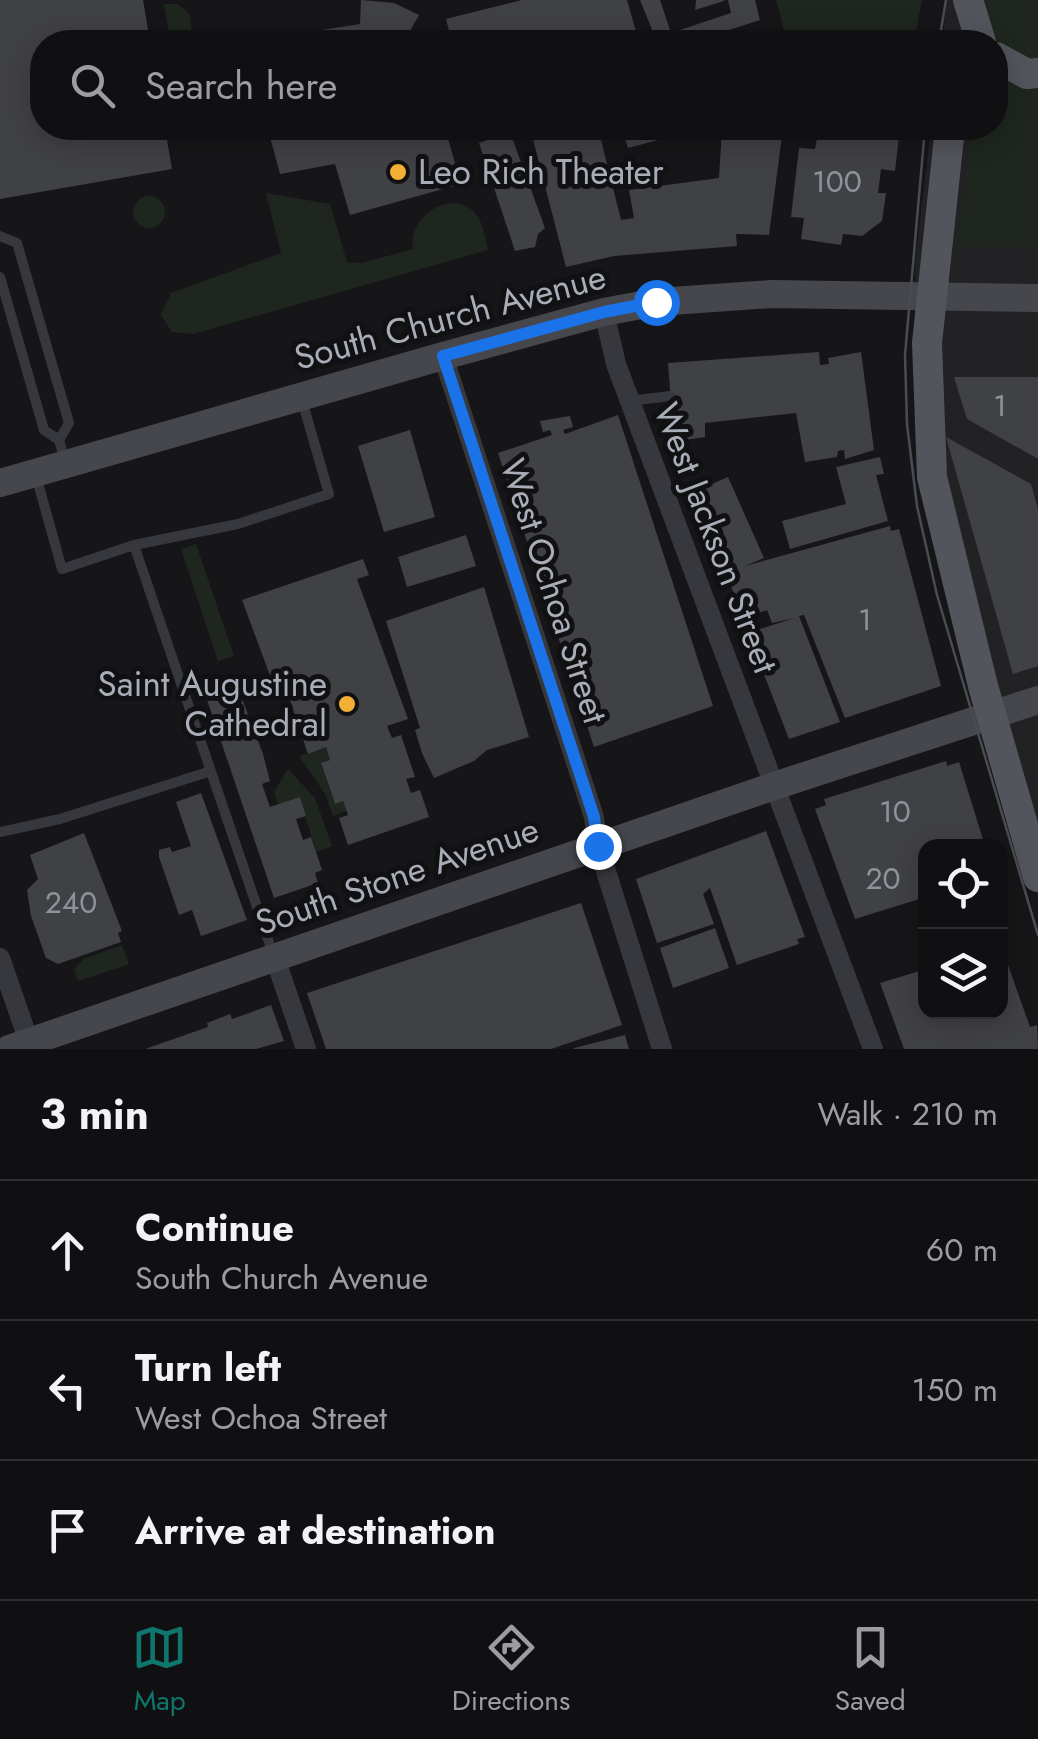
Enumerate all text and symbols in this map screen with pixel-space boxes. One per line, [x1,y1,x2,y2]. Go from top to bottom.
search box [30,30,1008,140]
icon: search [65,58,120,113]
text: Search here [145,58,337,113]
place label: Leo Rich Theater [418,147,664,197]
house number: 100 [812,160,862,203]
marker: Leo Rich Theater [387,161,409,183]
street label: South Church Avenue [289,251,611,383]
route start [634,280,680,326]
house number: 1 [993,384,1007,427]
street label: West Jackson Street [641,396,791,681]
street label: West Ochoa Street [488,452,621,730]
house number: 1 [858,598,872,641]
place label: Saint Augustine Cathedral [98,659,327,749]
marker: Saint Augustine Cathedral [336,693,358,715]
house number: 10 [879,790,911,833]
street label: South Stone Avenue [249,804,545,948]
route end [576,824,622,870]
map controls [918,839,1008,1019]
button: locate [918,839,1008,929]
house number: 20 [865,857,901,900]
house number: 240 [45,881,97,924]
button: layers [918,929,1008,1019]
text: 3 min [40,1084,149,1145]
text: Walk · 210 m [818,1091,998,1137]
text: Continue [135,1200,294,1255]
icon: ahead [40,1223,95,1278]
text: 60 m [926,1227,998,1273]
text: South Church Avenue [135,1255,428,1301]
text: Turn left [135,1340,281,1395]
icon: left [40,1363,95,1418]
text: 150 m [912,1367,998,1413]
text: West Ochoa Street [135,1395,387,1441]
icon: arrive [40,1503,95,1558]
text: Arrive at destination [135,1503,496,1558]
tab: Map [132,1620,187,1721]
tab: Directions [452,1620,570,1721]
tab: Saved [835,1620,906,1721]

